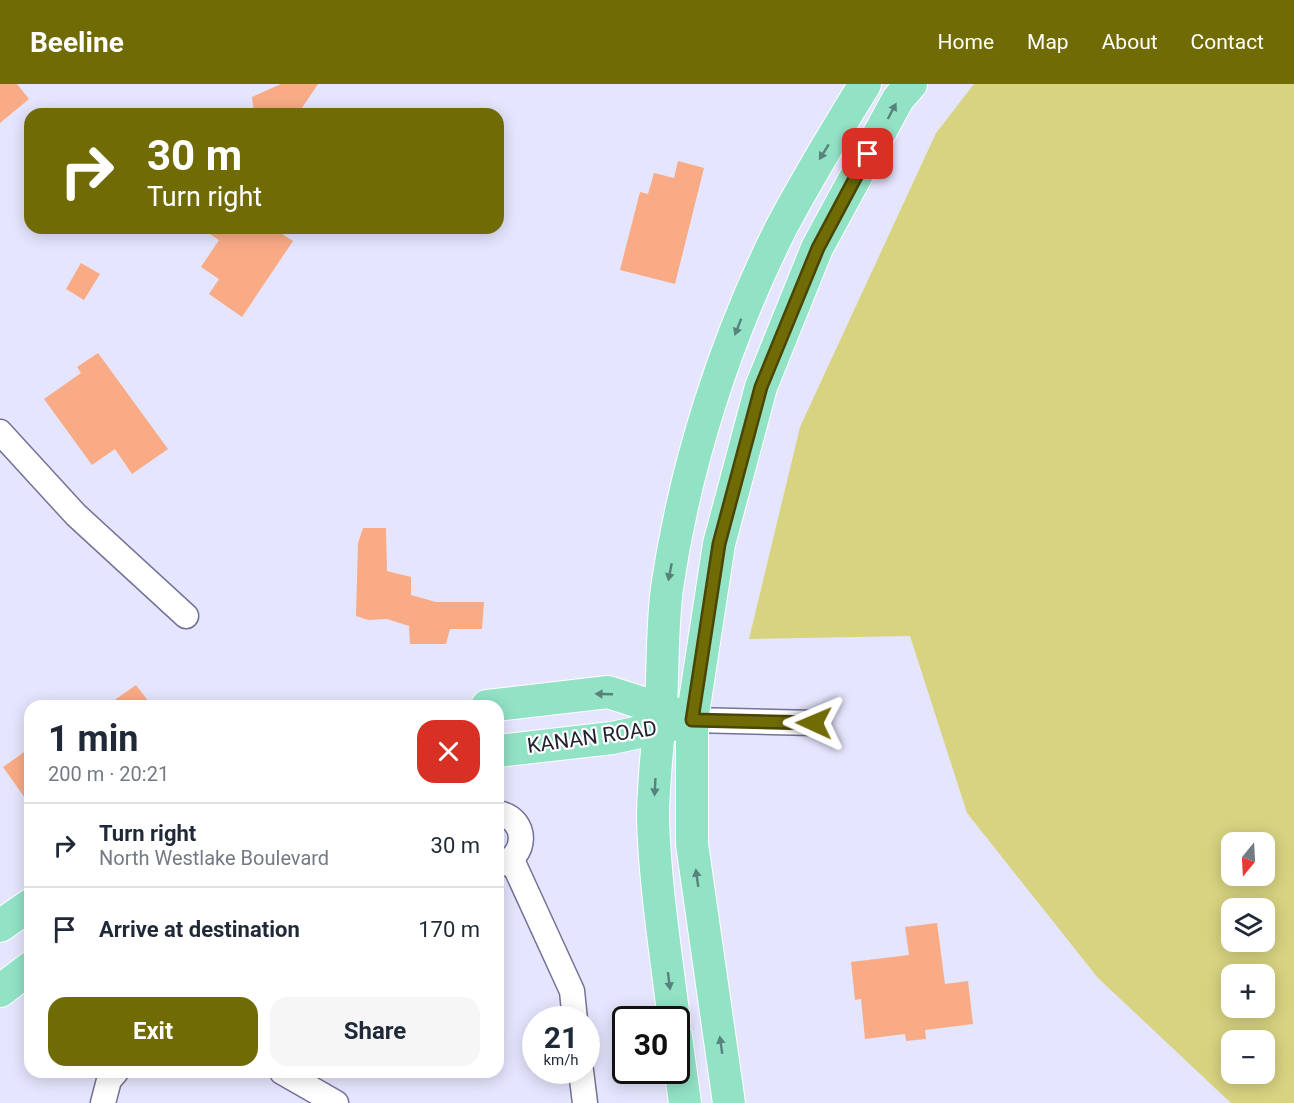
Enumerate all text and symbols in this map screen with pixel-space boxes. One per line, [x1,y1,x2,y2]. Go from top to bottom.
text: Beeline [30,26,124,59]
text: Home [938,30,994,54]
text: Map [1027,30,1069,54]
text: About [1102,30,1158,54]
text: Contact [1191,30,1264,54]
one-way arrow [887,102,897,119]
pin [842,128,893,179]
text: 30 m [147,131,242,180]
icon: right [48,132,126,210]
icon: arrive [851,137,884,170]
one-way arrow [818,143,829,160]
text: Turn right [147,181,262,213]
one-way arrow [733,318,743,336]
one-way arrow [666,563,675,582]
one-way arrow [595,690,614,699]
position arrow [782,691,846,755]
street label: KANAN ROAD [526,716,658,758]
text: 1 min [48,718,139,760]
button: close [417,720,480,783]
text: 200 m · 20:21 [48,762,169,786]
one-way arrow [651,778,660,797]
text: Turn right [99,821,196,846]
icon: right [48,829,81,862]
north arrow [1221,832,1275,886]
map controls [1221,832,1275,1084]
text: 30 m [431,833,480,858]
text: North Westlake Boulevard [99,846,329,870]
one-way arrow [693,869,702,888]
button: layers [1221,898,1275,952]
icon: arrive [48,913,81,946]
text: Arrive at destination [99,917,300,942]
text: 170 m [418,917,480,942]
button: + [1221,964,1275,1018]
one-way arrow [665,972,674,991]
button: Exit [48,997,258,1066]
button: Share [270,997,480,1066]
speed limit sign: 30 [612,1006,690,1084]
text: 21 [544,1020,578,1055]
button: − [1221,1030,1275,1084]
one-way arrow [716,1035,725,1054]
text: km/h [543,1051,579,1069]

